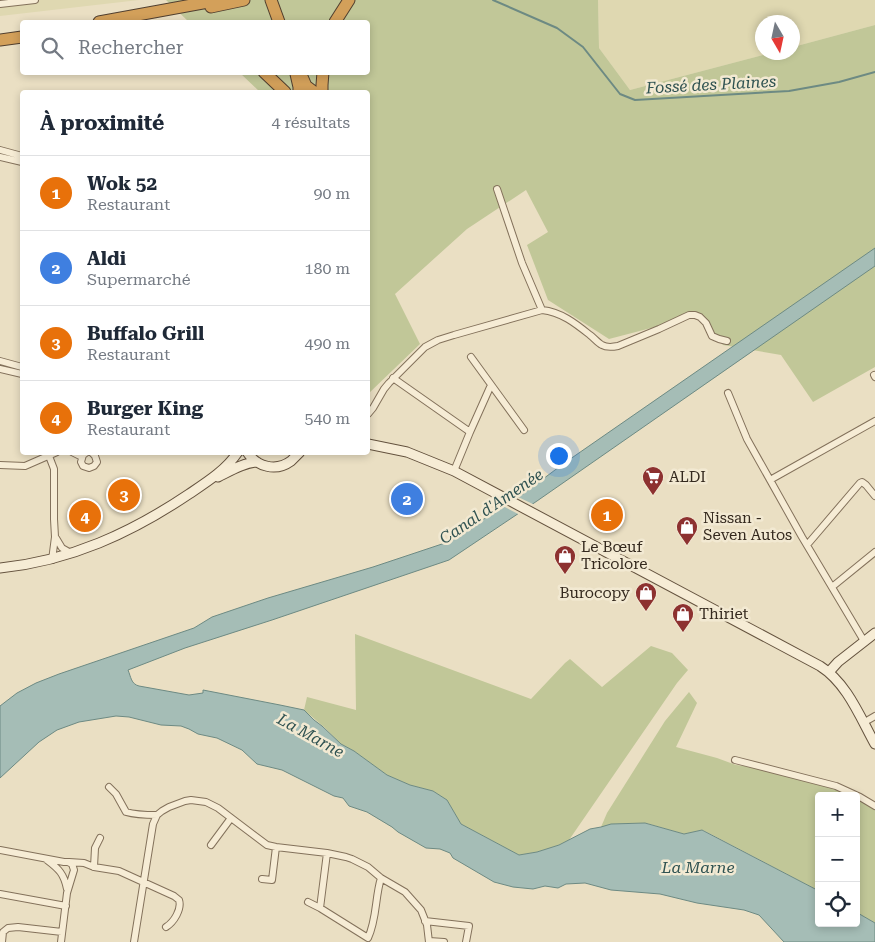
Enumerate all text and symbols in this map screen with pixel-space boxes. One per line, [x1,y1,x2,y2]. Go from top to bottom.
north arrow [755,15,800,60]
search box [20,20,370,75]
icon: search [38,34,66,62]
text: Rechercher [78,36,184,59]
water label: Fossé des Plaines [644,72,777,97]
text: À proximité [40,111,164,135]
text: 4 résultats [271,113,350,132]
text: Wok 52 [87,172,157,195]
text: 1 [52,184,60,203]
text: 90 m [313,184,350,203]
text: Restaurant [87,195,170,214]
text: Aldi [87,247,126,270]
text: 2 [52,259,60,278]
text: 180 m [304,259,350,278]
text: Supermarché [87,270,191,289]
text: Buffalo Grill [87,322,204,345]
text: 3 [52,334,60,353]
text: 490 m [304,334,350,353]
text: Restaurant [87,345,170,364]
text: Burger King [87,397,203,420]
text: 4 [52,409,60,428]
text: 540 m [304,409,350,428]
text: Restaurant [87,420,170,439]
your location [546,443,572,469]
water label: Canal d'Amenée [436,465,547,548]
supermarket icon: ALDI [641,465,665,496]
place label: ALDI [669,468,706,486]
pin: 3 [108,476,140,514]
pin: 2 [391,480,423,518]
pin: 1 [591,496,623,534]
pin: 4 [69,497,101,535]
place label: Nissan - Seven Autos [703,509,792,544]
shop icon: Nissan - Seven Autos [675,515,699,546]
place label: Le Bœuf Tricolore [581,538,648,573]
shop icon: Le Bœuf Tricolore [553,544,577,575]
shop icon: Burocopy [634,581,658,612]
place label: Burocopy [560,584,630,602]
shop icon: Thiriet [671,602,695,633]
place label: Thiriet [699,605,749,623]
water label: La Marne [273,709,347,761]
map controls [815,792,860,927]
button: + [815,792,860,837]
button: − [815,837,860,882]
water label: La Marne [660,858,735,877]
button: locate [815,882,860,927]

